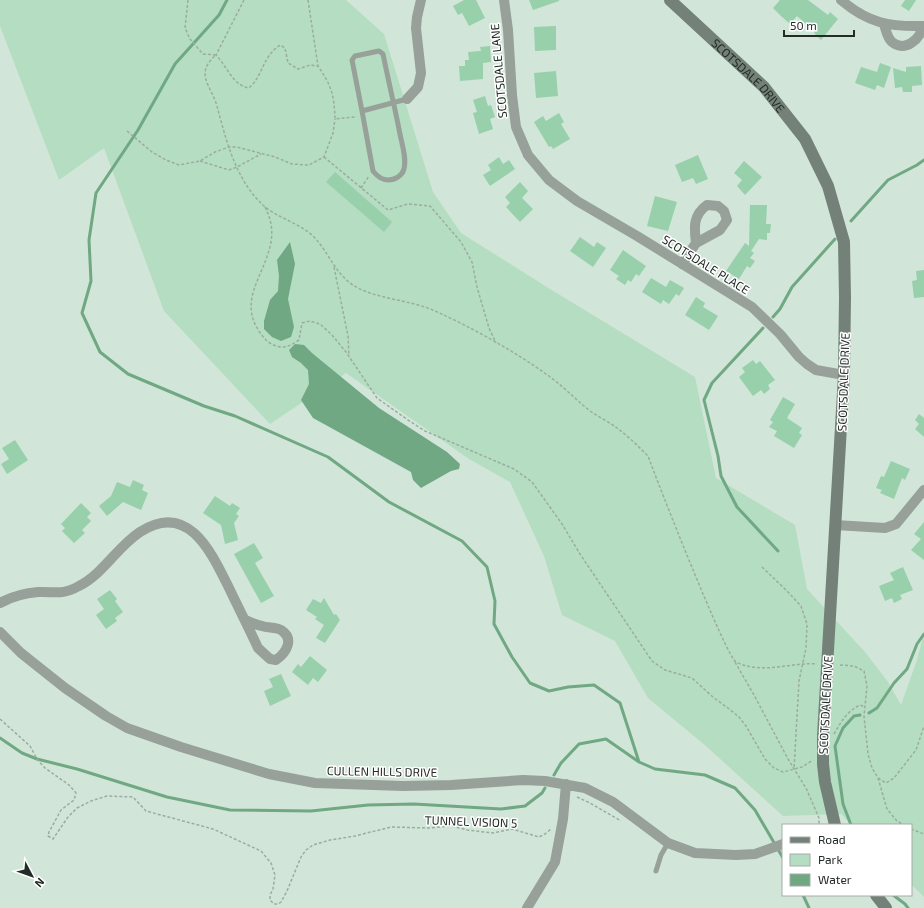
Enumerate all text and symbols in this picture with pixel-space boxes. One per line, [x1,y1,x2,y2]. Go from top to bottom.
scale bar [784,12,854,38]
text: 50 m [790,18,817,32]
street label: SCOTSDALE LANE [487,23,509,119]
street label: SCOTSDALE DRIVE [709,35,788,115]
street label: SCOTSDALE PLACE [660,232,752,297]
street label: SCOTSDALE DRIVE [834,332,852,431]
street label: SCOTSDALE DRIVE [815,655,835,755]
street label: CULLEN HILLS DRIVE [327,763,438,779]
street label: TUNNEL VISION 5 [424,812,518,830]
legend [782,824,912,896]
text: Road [818,832,846,846]
text: Park [818,852,843,866]
north arrow [12,856,52,896]
text: Water [818,872,852,886]
text: N [32,876,47,890]

